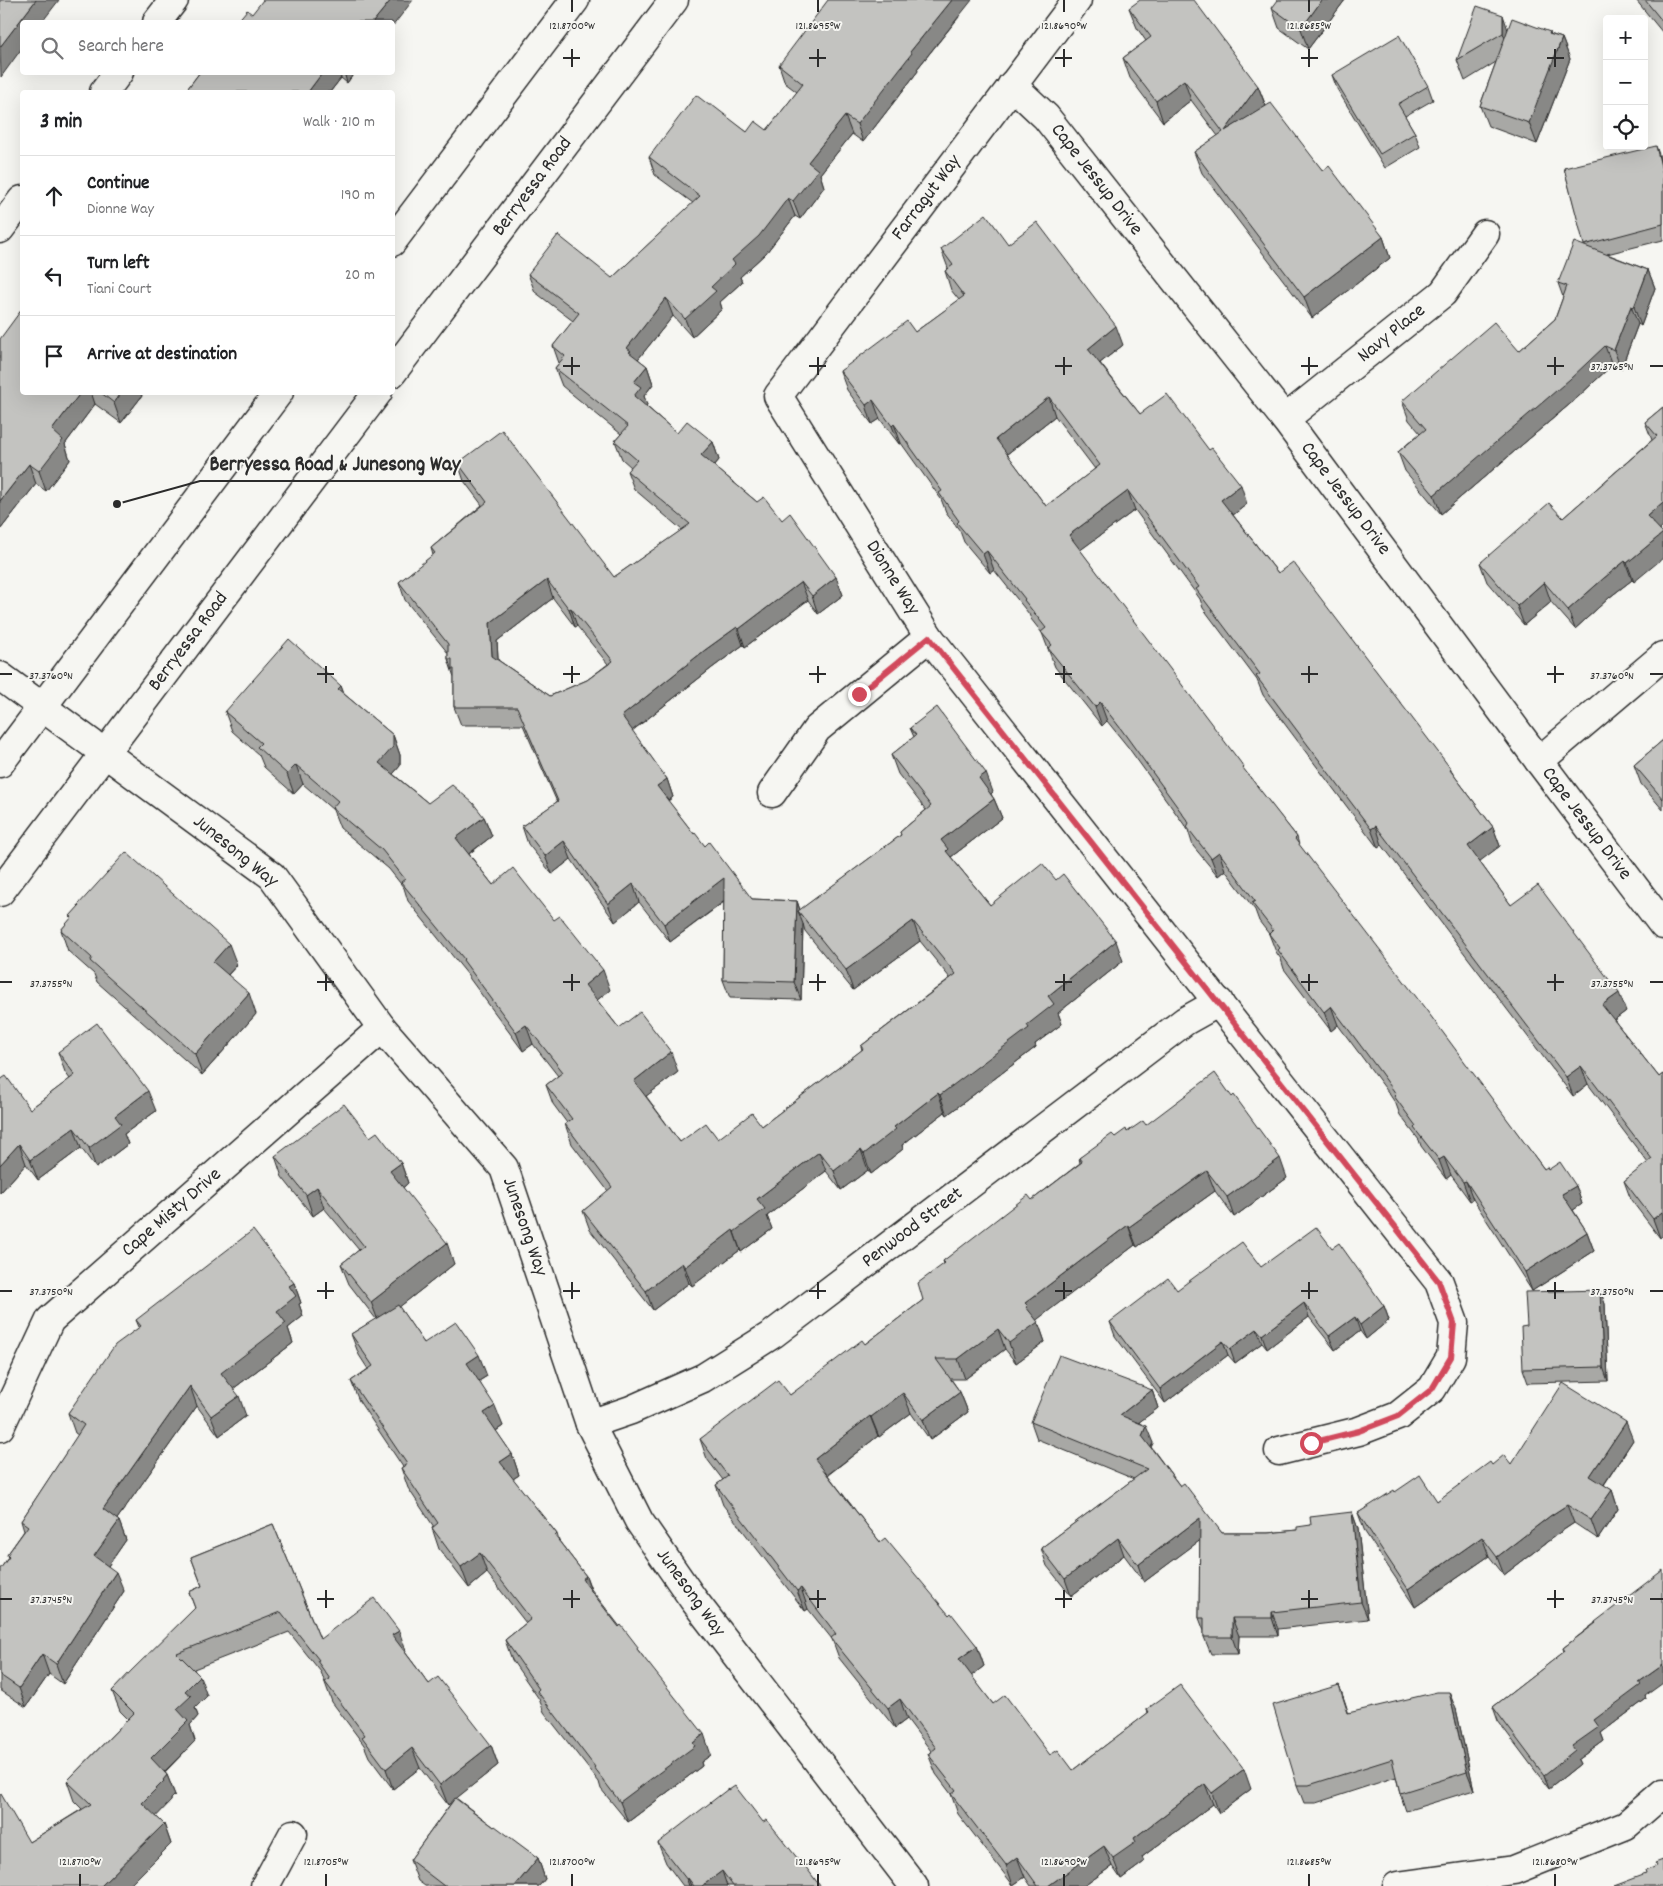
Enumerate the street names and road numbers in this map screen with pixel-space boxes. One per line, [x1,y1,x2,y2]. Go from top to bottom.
street label: Cape Jessup Drive [1043,118,1149,242]
street label: Berryessa Road [486,131,580,243]
street label: Farragut Way [885,149,969,247]
street label: Navy Place [1352,298,1432,370]
street label: Cape Jessup Drive [1293,436,1397,562]
street label: Dionne Way [858,535,927,622]
street label: Berryessa Road [142,586,236,698]
street label: Cape Jessup Drive [1534,761,1638,887]
street label: Junesong Way [186,809,284,896]
street label: Cape Misty Drive [116,1162,228,1264]
street label: Junesong Way [494,1174,554,1281]
street label: Penwood Street [857,1181,969,1275]
street label: Junesong Way [648,1543,732,1644]

